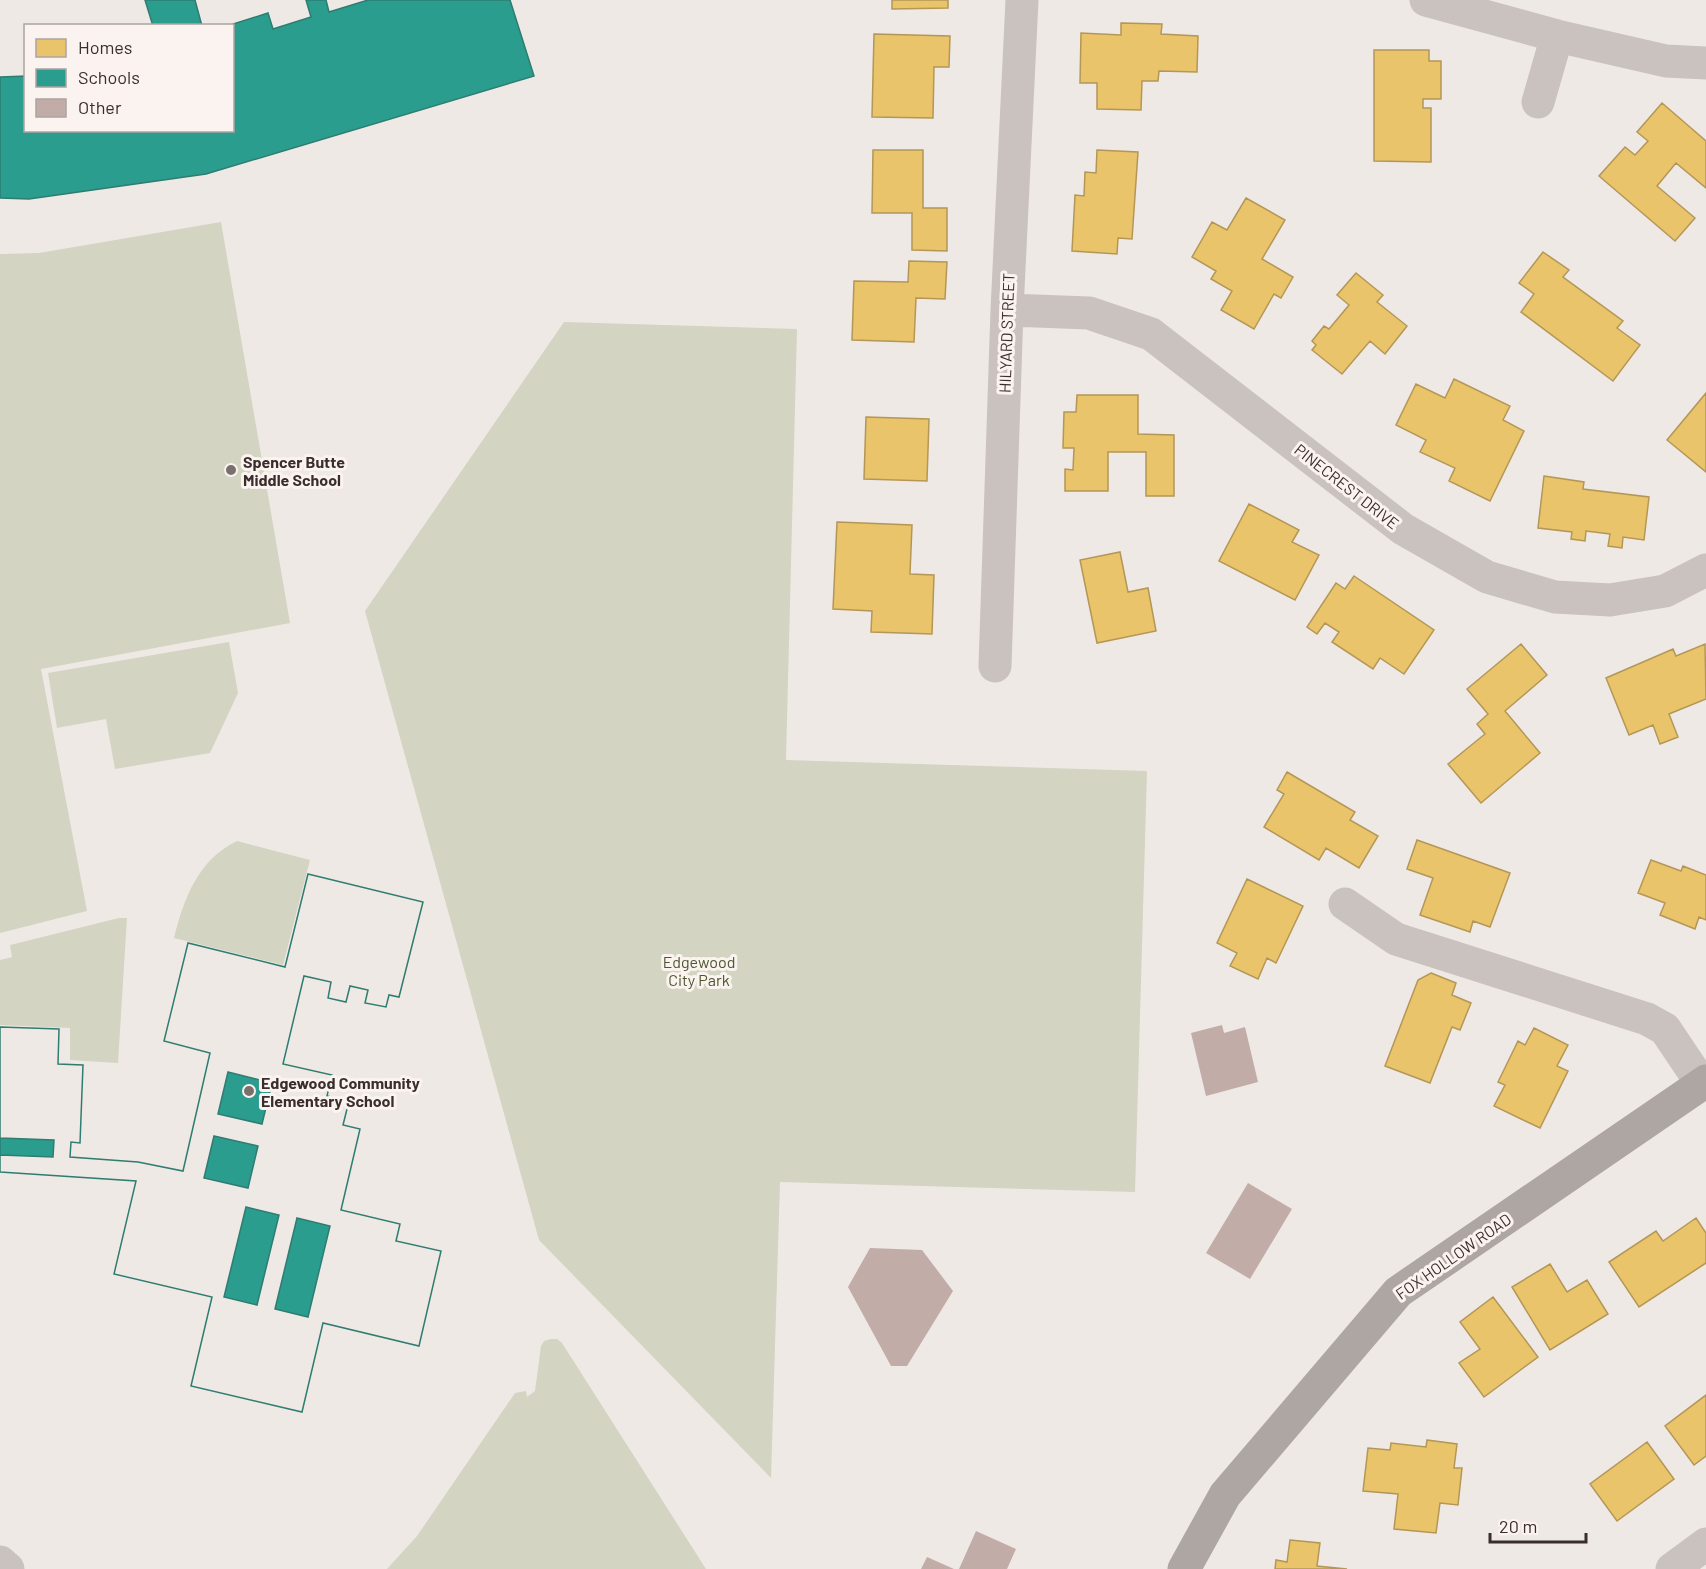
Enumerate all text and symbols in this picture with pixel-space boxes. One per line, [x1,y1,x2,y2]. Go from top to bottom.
legend [24,24,234,132]
text: Homes [78,36,132,58]
text: Schools [78,66,140,88]
text: Other [78,96,122,118]
street label: HILYARD STREET [994,273,1018,393]
street label: PINECREST DRIVE [1291,439,1403,533]
place label: Spencer Butte Middle School [243,452,345,489]
marker: Spencer Butte Middle School [224,463,238,477]
park label: Edgewood City Park [663,952,735,989]
place label: Edgewood Community Elementary School [261,1073,420,1110]
marker: Edgewood Community Elementary School [242,1084,256,1098]
street label: FOX HOLLOW ROAD [1392,1209,1514,1303]
scale bar [1490,1506,1586,1544]
text: 20 m [1499,1515,1537,1537]

